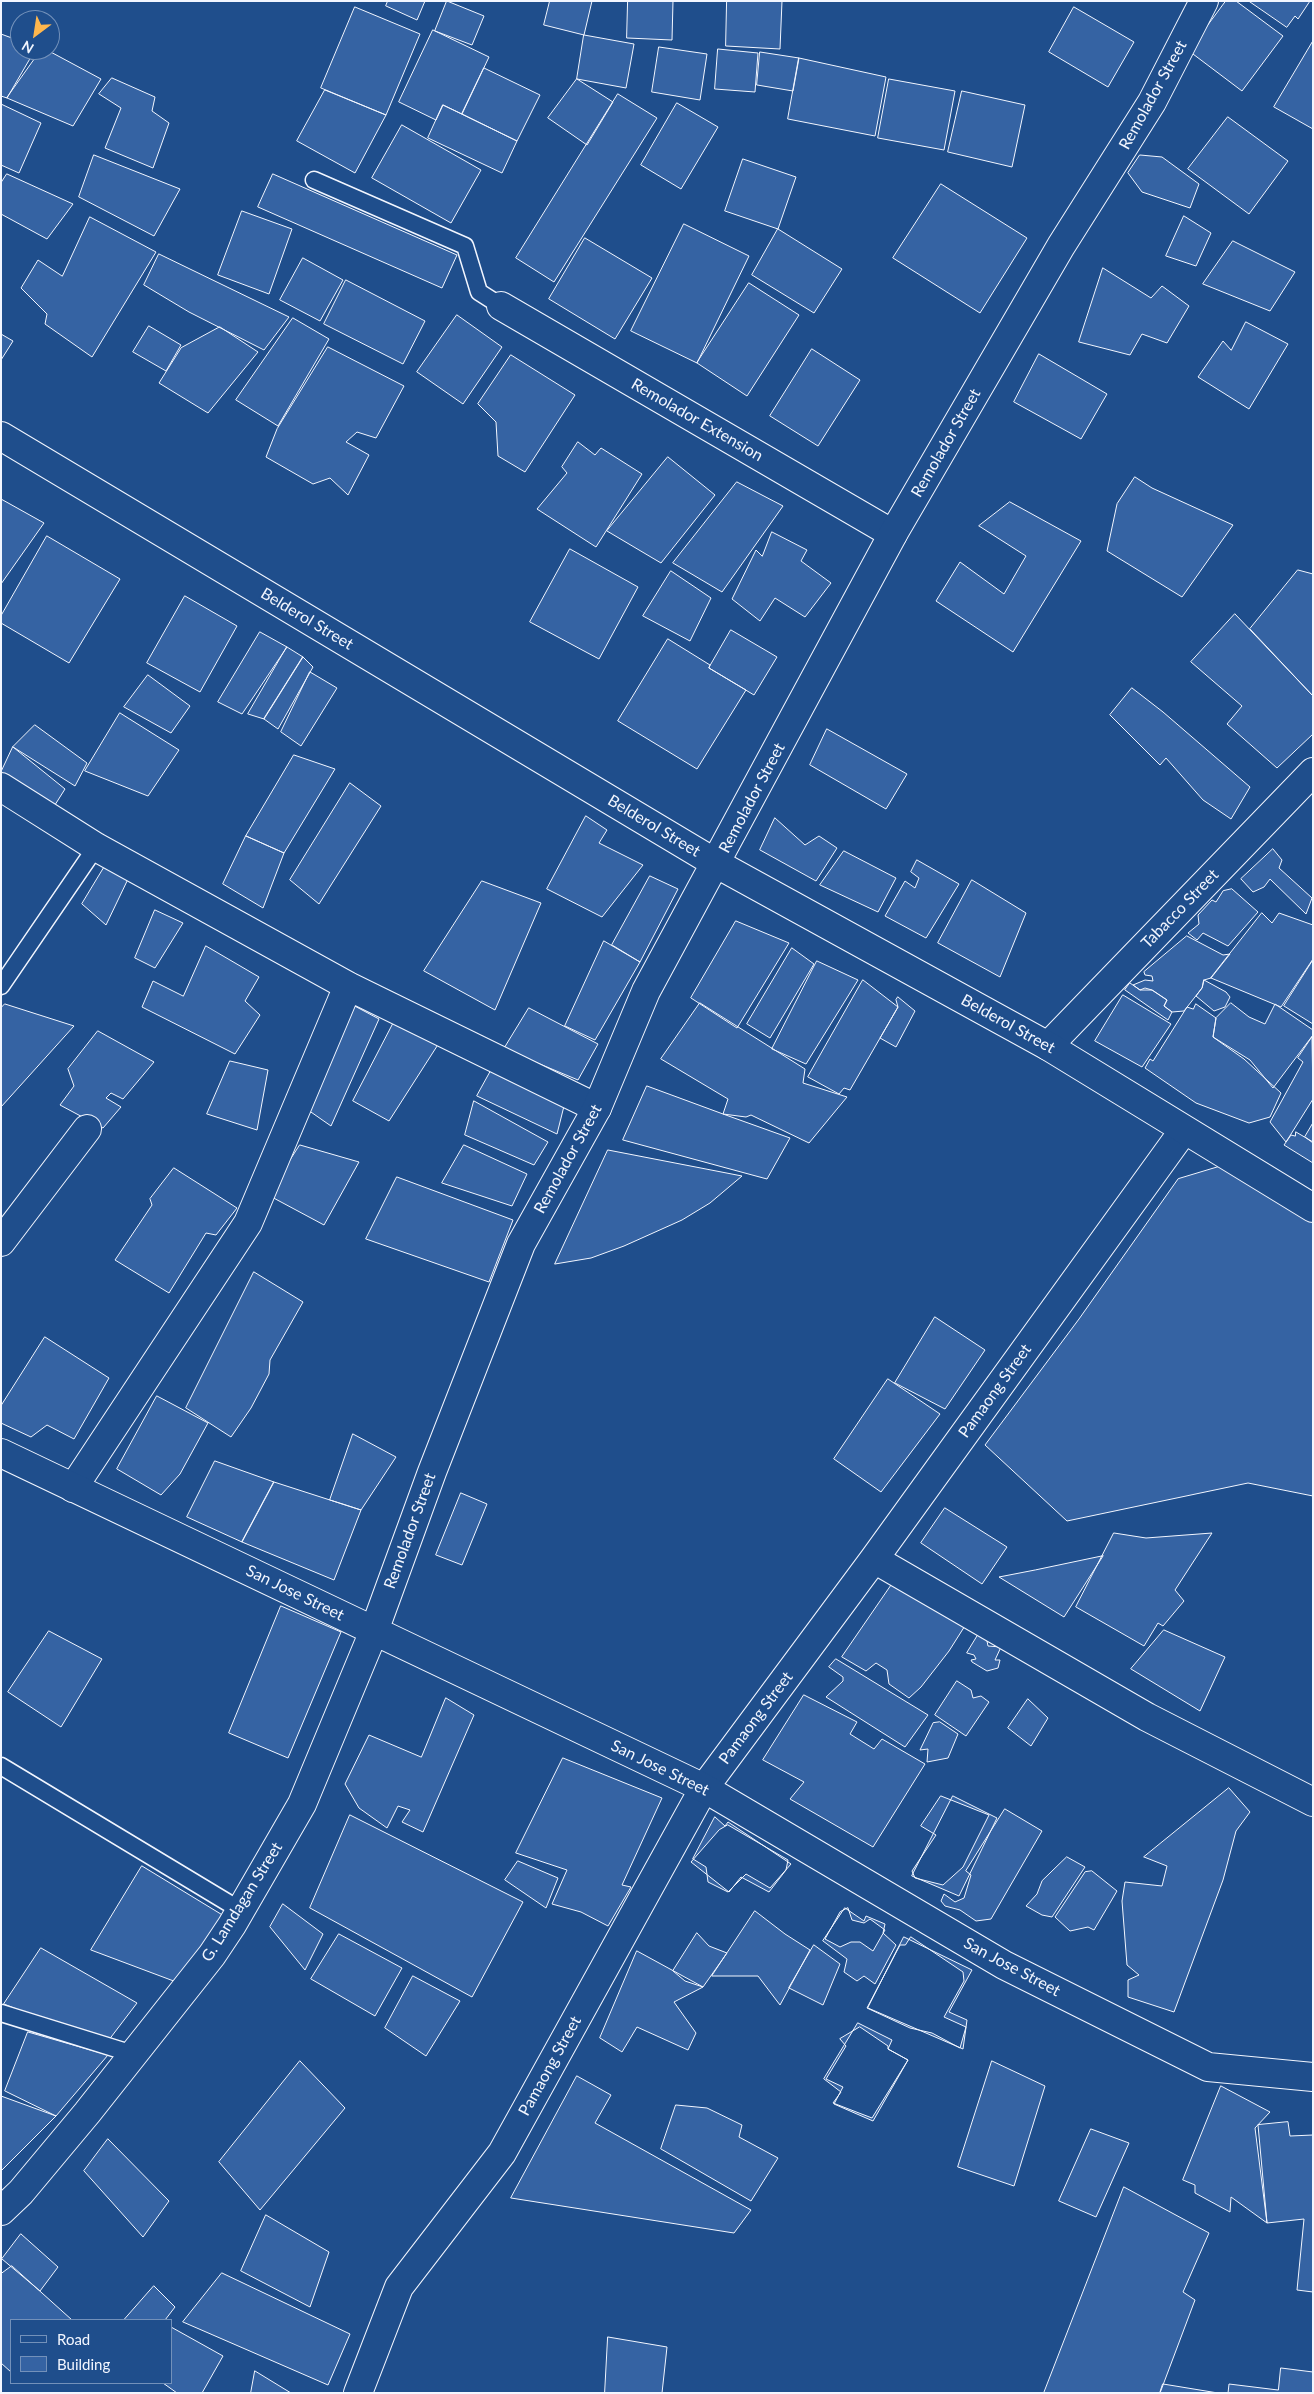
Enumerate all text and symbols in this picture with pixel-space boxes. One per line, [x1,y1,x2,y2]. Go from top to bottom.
north arrow [10,10,60,60]
text: N [19,37,37,57]
street label: Remolador Street [1115,37,1191,153]
street label: Remolador Extension [628,374,766,466]
street label: Remolador Street [907,385,985,501]
street label: Belderol Street [257,584,357,654]
street label: Remolador Street [715,740,789,856]
street label: Belderol Street [604,791,704,861]
street label: Tabacco Street [1137,865,1223,953]
street label: Belderol Street [958,990,1058,1058]
street label: Remolador Street [530,1101,606,1217]
street label: Pamaong Street [955,1340,1035,1442]
street label: Remolador Street [380,1470,440,1592]
street label: San Jose Street [243,1561,347,1625]
street label: Pamaong Street [715,1668,797,1768]
street label: San Jose Street [608,1736,712,1800]
street label: G. Lamdagan Street [197,1839,287,1965]
street label: San Jose Street [960,1933,1064,2001]
street label: Pamaong Street [515,2013,585,2119]
legend [10,2319,172,2384]
text: Road [57,2330,90,2348]
text: Building [57,2355,110,2373]

